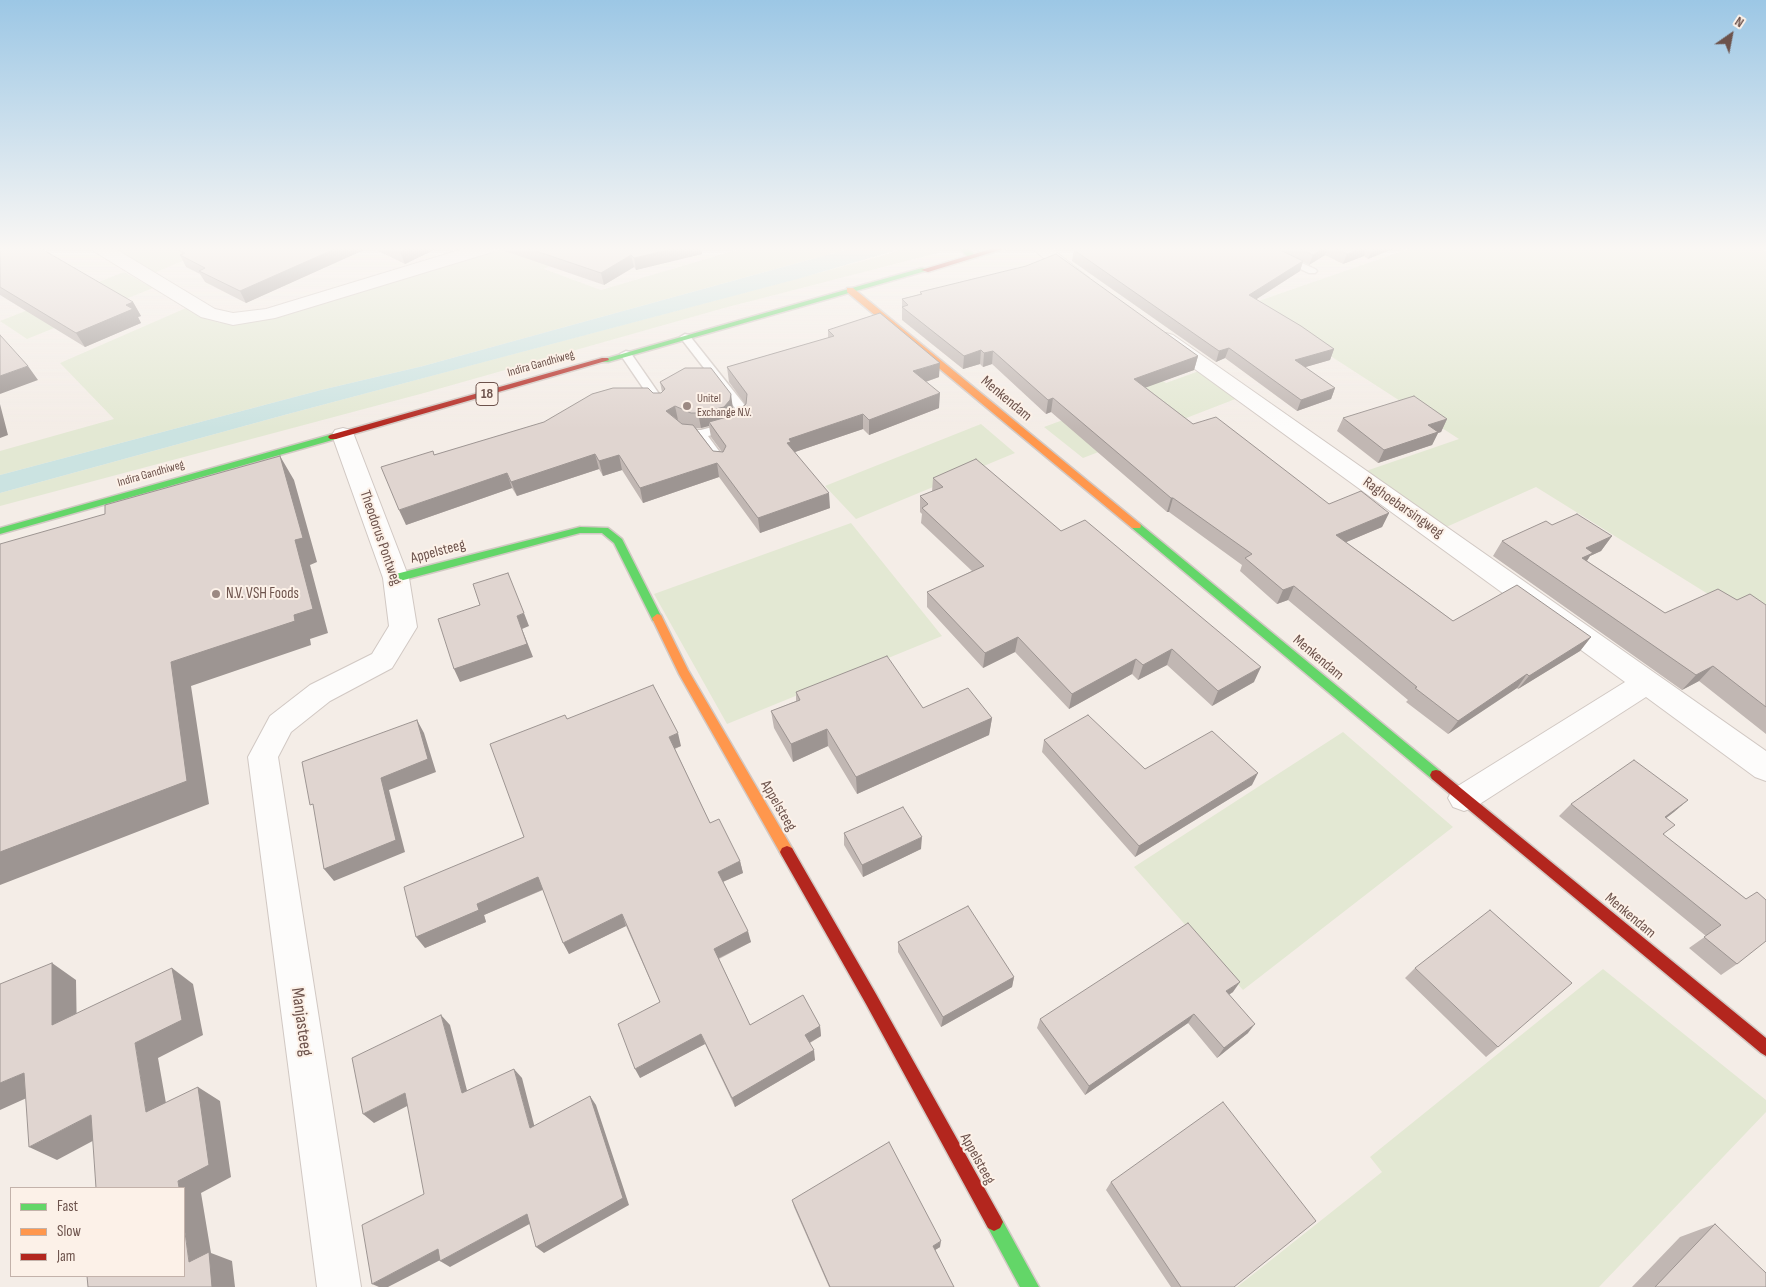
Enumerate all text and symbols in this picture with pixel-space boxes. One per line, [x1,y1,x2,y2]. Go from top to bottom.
north arrow [1706,10,1756,60]
text: N [1732,13,1747,31]
street label: Indira Gandhiweg [506,348,576,380]
street label: Menkendam [977,373,1035,425]
road number: 18 [476,382,498,406]
place label: Unitel Exchange N.V. [697,392,752,420]
marker: Unitel Exchange N.V. [681,400,693,412]
street label: Indira Gandhiweg [116,458,186,490]
street label: Raghoebarsingweg [1359,474,1447,542]
street label: Theodorus Pontweg [355,488,405,588]
street label: Appelsteeg [409,536,467,568]
place label: N.V. VSH Foods [226,585,299,603]
marker: N.V. VSH Foods [210,588,222,600]
street label: Menkendam [1289,632,1347,684]
street label: Appelsteeg [756,777,800,835]
street label: Menkendam [1601,890,1659,942]
street label: Manjasteeg [286,986,316,1058]
street label: Appelsteeg [956,1130,998,1188]
legend [10,1187,185,1277]
text: Fast [57,1197,78,1216]
text: Slow [57,1222,81,1241]
text: Jam [57,1247,75,1266]

